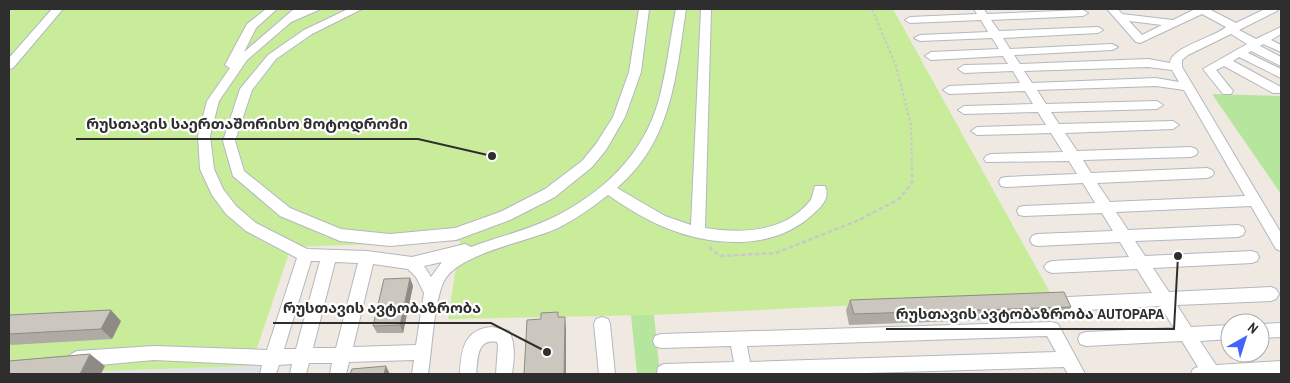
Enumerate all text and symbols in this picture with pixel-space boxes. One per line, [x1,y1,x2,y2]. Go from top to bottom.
callout: რუსთავის საერთაშორისო მოტოდრომი [76,109,418,139]
text: რუსთავის საერთაშორისო მოტოდრომი [86,113,408,134]
callout: რუსთავის ავტობაზრობა [273,293,491,323]
text: რუსთავის ავტობაზრობა [283,297,481,318]
callout: რუსთავის ავტობაზრობა AUTOPAPA [886,299,1174,329]
text: რუსთავის ავტობაზრობა AUTOPAPA [896,303,1164,324]
north arrow [1220,313,1270,363]
text: N [1244,318,1262,338]

